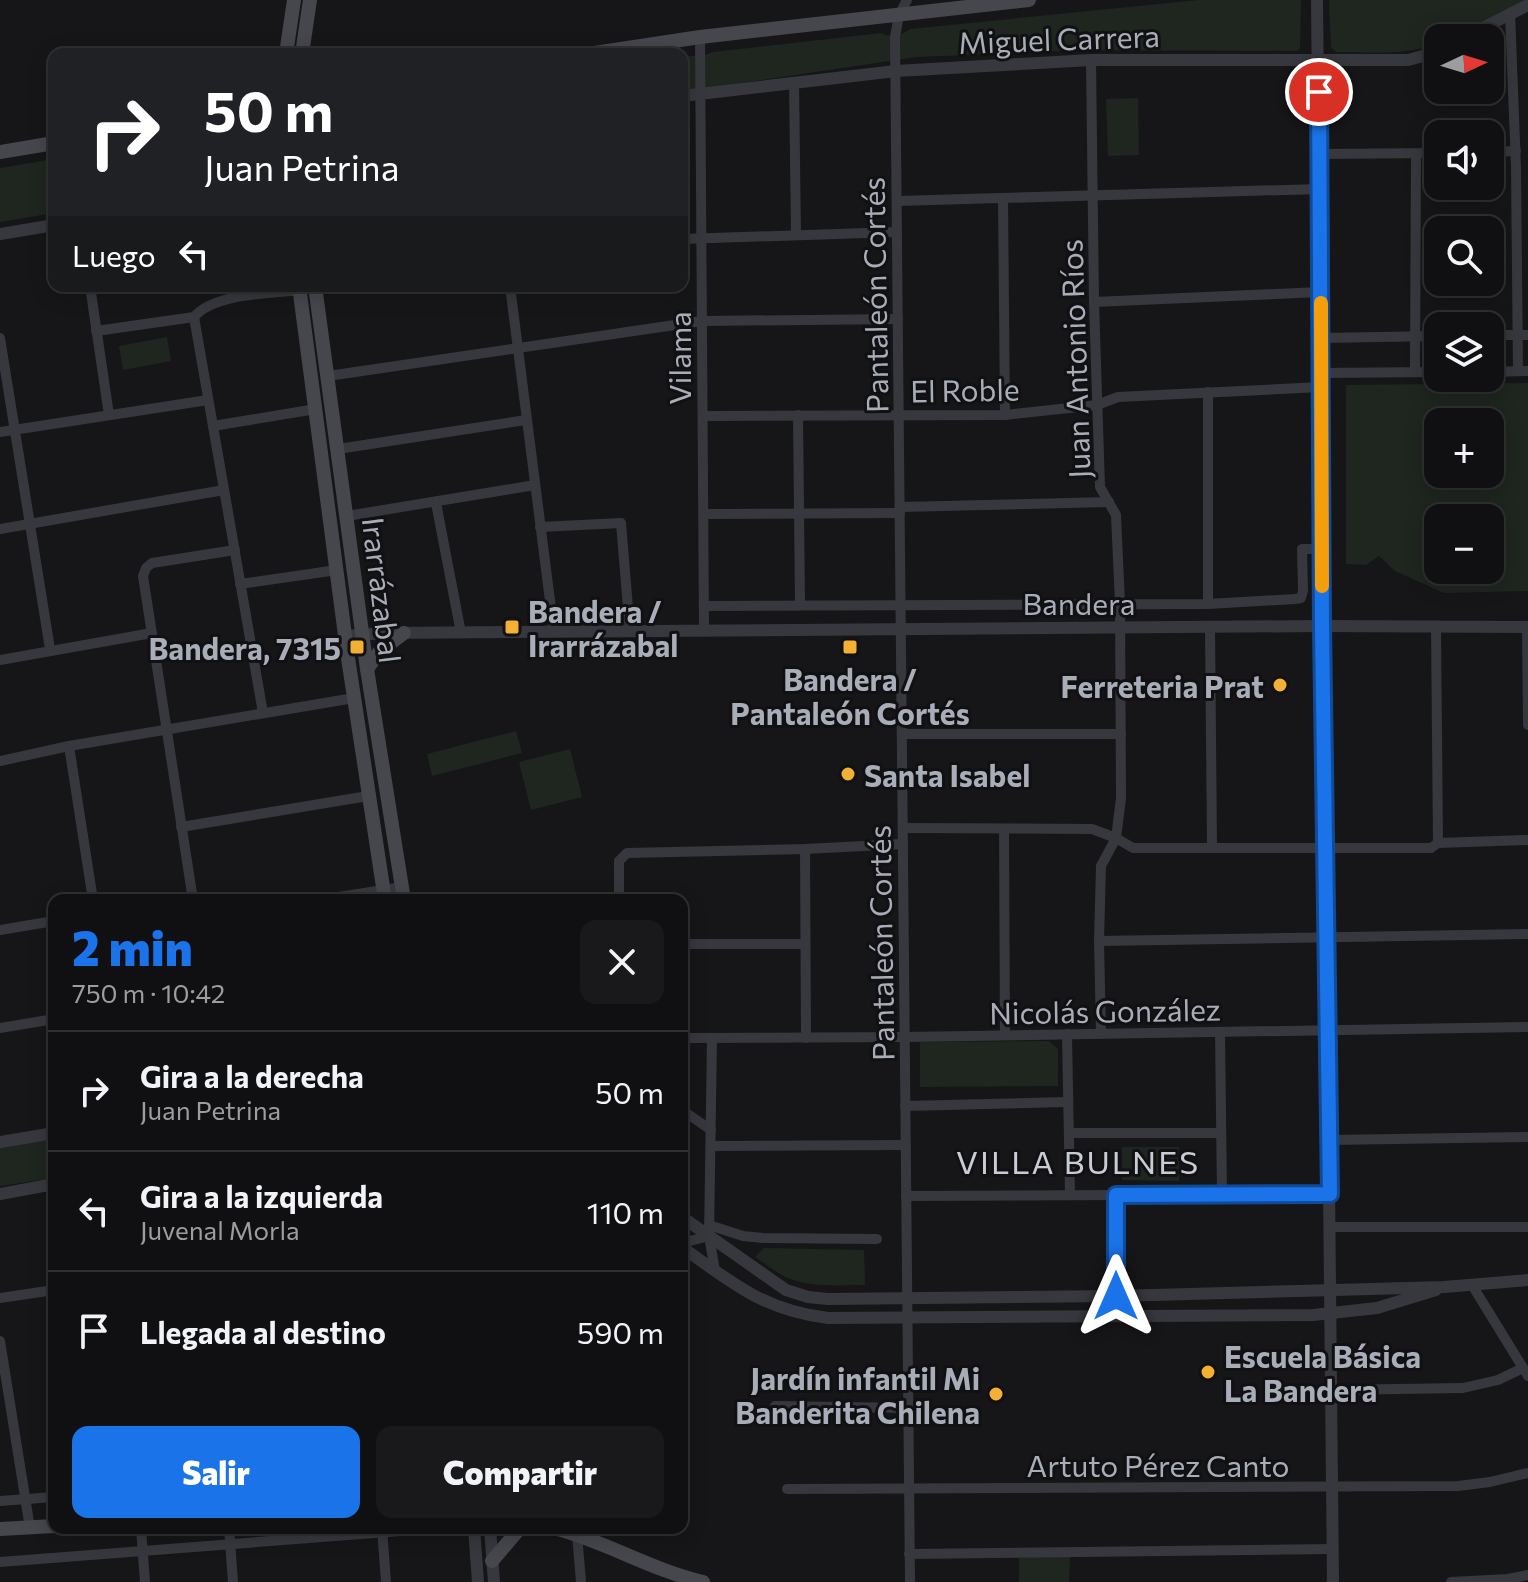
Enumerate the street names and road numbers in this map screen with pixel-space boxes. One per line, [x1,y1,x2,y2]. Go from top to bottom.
street label: Miguel Carrera [958,16,1160,60]
street label: Pantaleón Cortés [853,177,895,413]
street label: Juan Antonio Ríos [1051,239,1097,479]
street label: Vilama [660,311,697,405]
street label: El Roble [910,370,1020,408]
street label: Irarrázabal [356,515,410,665]
street label: Bandera [1023,584,1135,621]
street label: Pantaleón Cortés [859,825,901,1061]
street label: Nicolás González [989,989,1221,1031]
street label: Artuto Pérez Canto [1026,1446,1290,1483]

